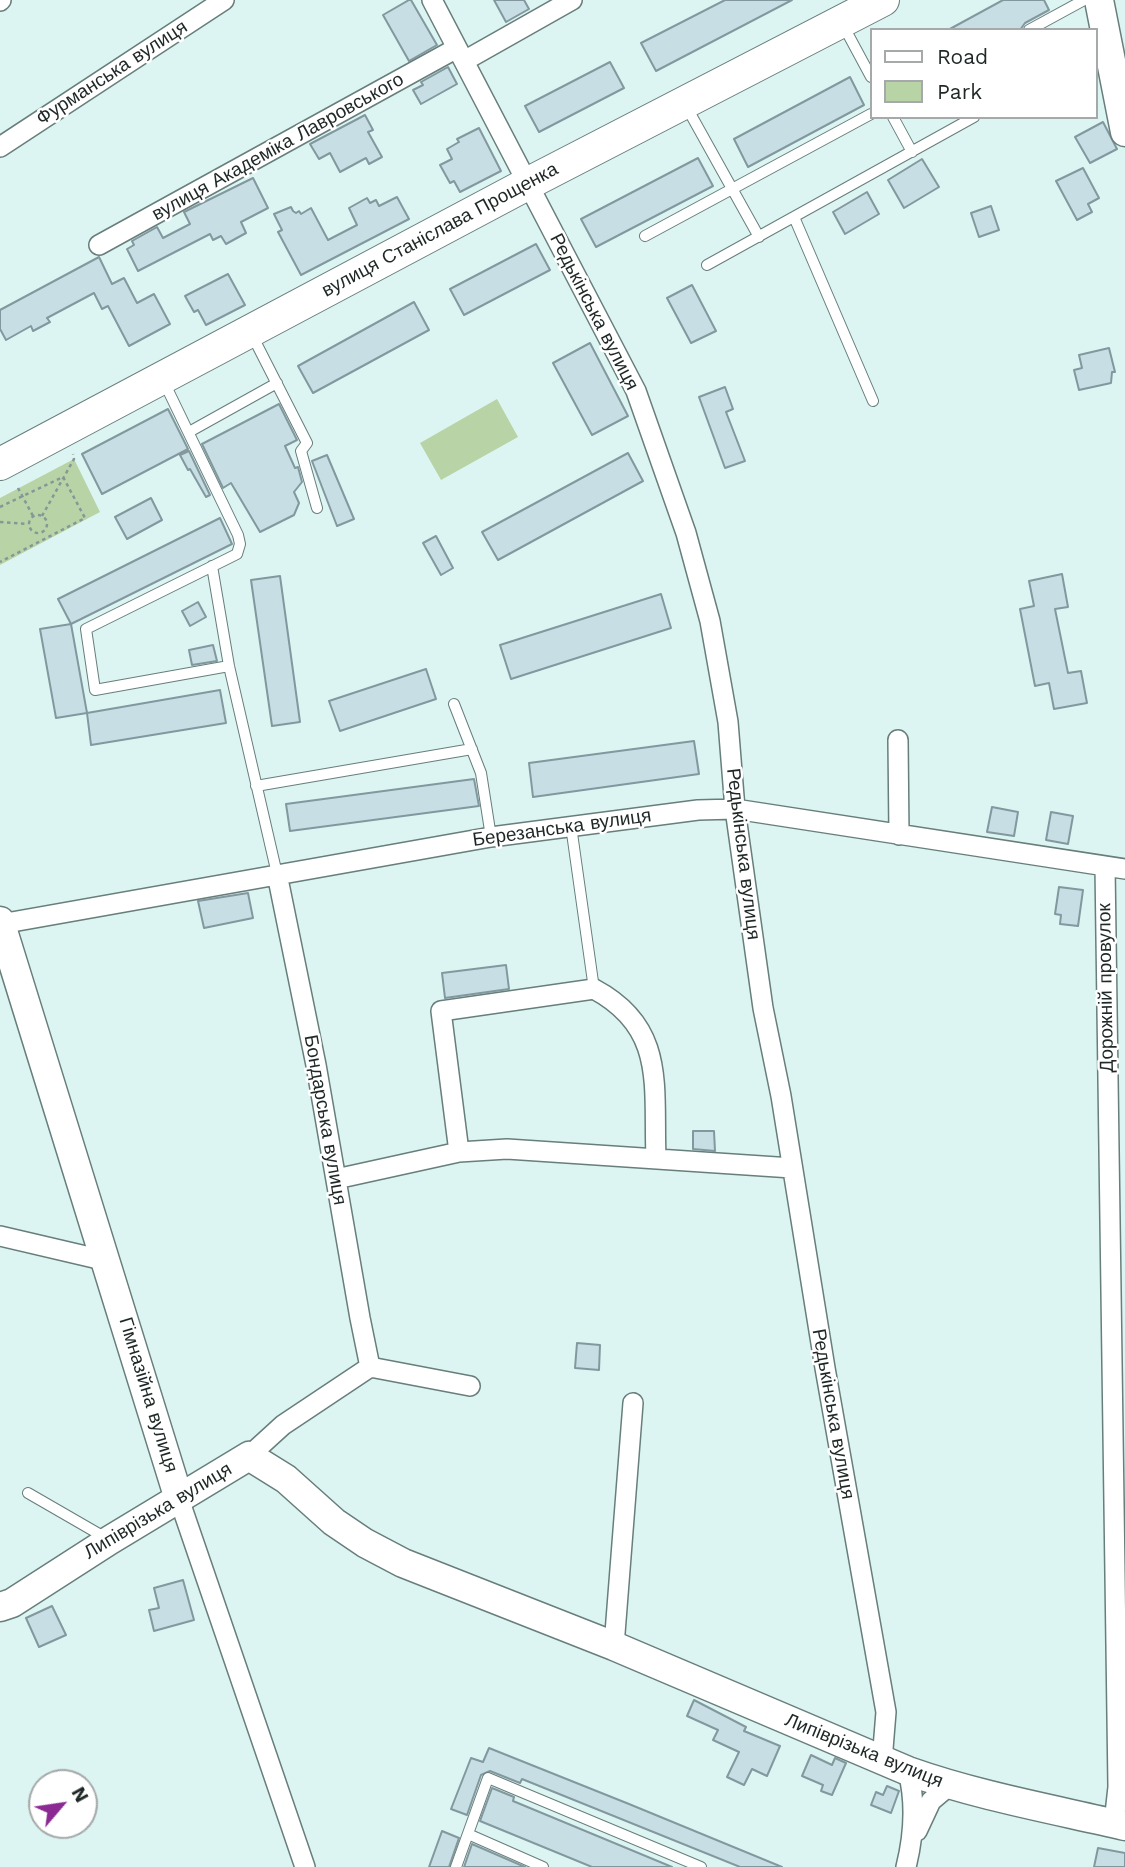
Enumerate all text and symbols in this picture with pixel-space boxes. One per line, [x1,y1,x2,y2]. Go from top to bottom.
street label: Фурманська вулиця [32,16,192,130]
legend [870,28,1097,119]
text: Road [937,44,988,69]
street label: вулиця Академіка Лавровського [148,68,408,226]
text: Park [937,79,982,104]
street label: вулиця Станіслава Прощенка [318,158,562,302]
street label: Редькінська вулиця [545,230,643,394]
street label: Редькінська вулиця [721,767,765,941]
street label: Березанська вулиця [471,804,653,852]
street label: Дорожній провулок [1093,903,1119,1073]
street label: Бондарська вулиця [299,1033,351,1207]
street label: Гімназійна вулиця [114,1315,182,1475]
street label: Редькінська вулиця [807,1327,859,1501]
street label: Липіврізька вулиця [80,1458,236,1564]
street label: Липіврізька вулиця [782,1709,946,1793]
north arrow [28,1769,98,1839]
text: N [67,1783,94,1806]

